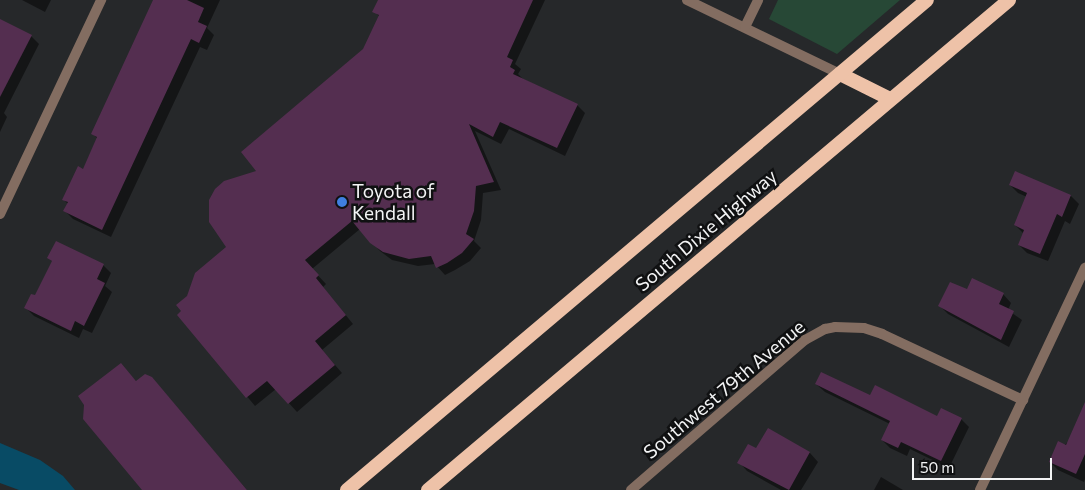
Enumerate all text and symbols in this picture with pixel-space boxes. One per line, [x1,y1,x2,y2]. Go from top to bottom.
street label: South Dixie Highway [631,164,781,296]
place label: Toyota of Kendall [352,180,435,224]
marker: Toyota of Kendall [336,196,348,208]
street label: Southwest 79th Avenue [639,315,809,463]
scale bar [915,448,1055,480]
text: 50 m [920,458,954,476]

